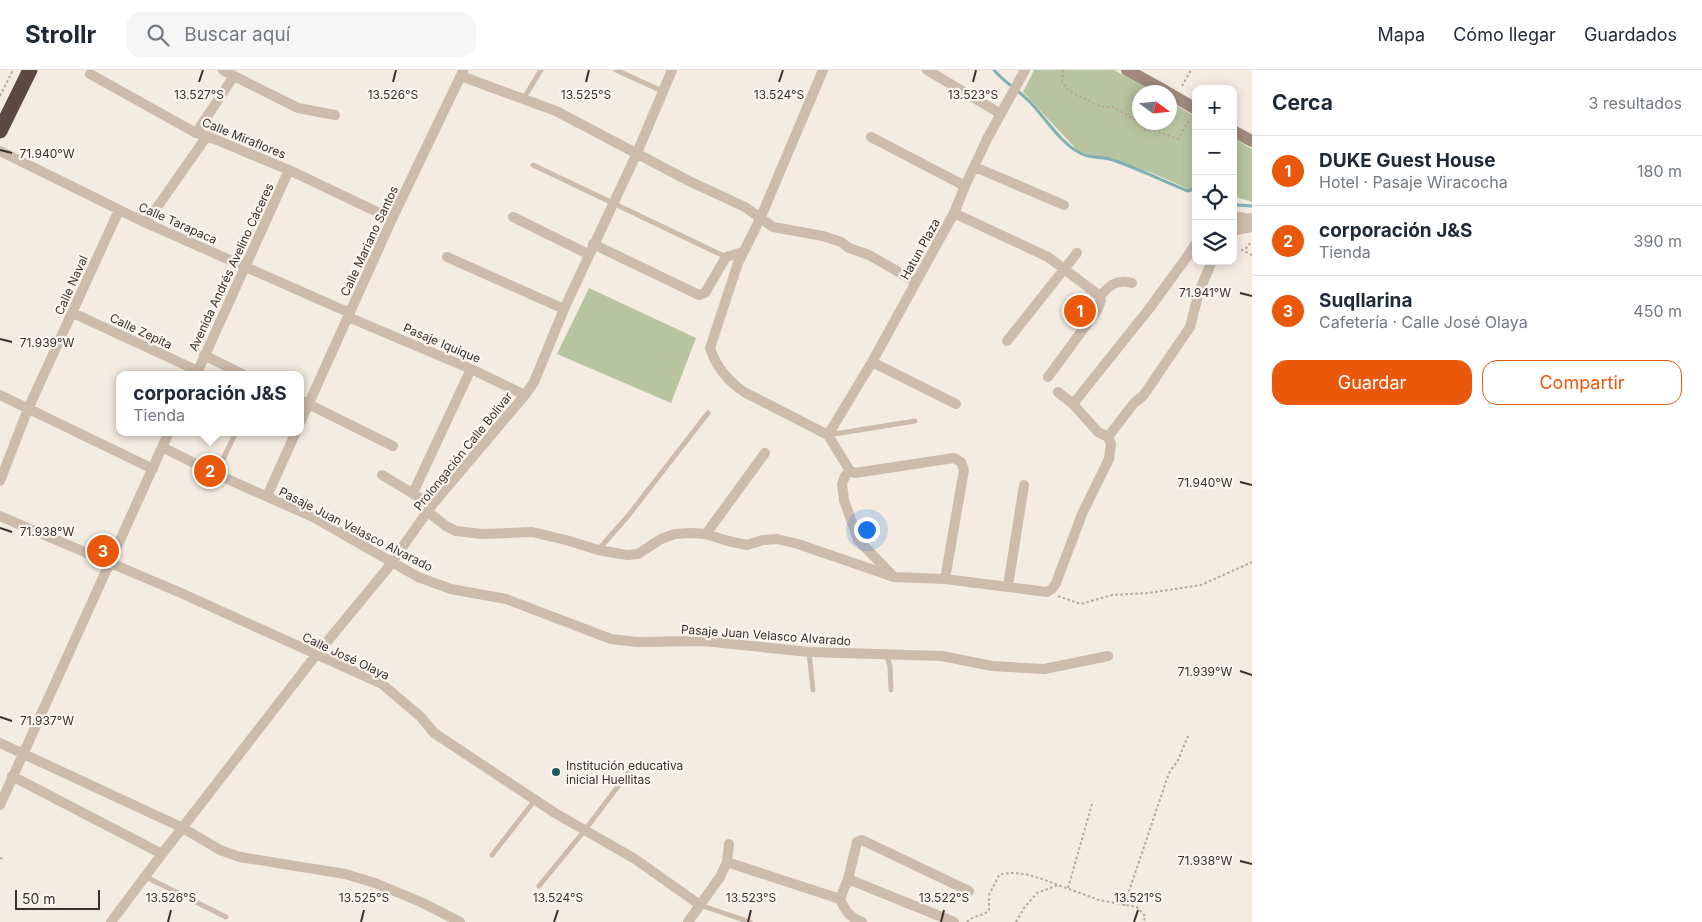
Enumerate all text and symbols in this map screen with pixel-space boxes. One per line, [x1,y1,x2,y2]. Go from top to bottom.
search box [126,12,476,57]
text: Strollr [25,20,96,49]
icon: search [144,21,172,49]
text: Buscar aquí [184,23,290,46]
text: Mapa [1378,24,1425,45]
text: Cómo llegar [1453,24,1556,45]
text: Guardados [1584,24,1677,45]
north arrow [1132,85,1177,130]
map controls [1192,85,1237,265]
button: + [1192,85,1237,130]
text: 13.527°S [174,87,224,102]
text: 13.526°S [368,87,419,102]
text: 13.525°S [561,87,611,102]
text: 13.524°S [754,87,805,102]
text: 13.523°S [948,87,998,102]
text: Cerca [1272,90,1333,115]
text: 3 resultados [1588,93,1682,113]
street label: Calle Miraflores [200,114,288,162]
button: − [1192,130,1237,175]
text: 71.940°W [19,146,75,161]
text: DUKE Guest House [1319,149,1495,172]
text: 1 [1285,161,1291,181]
text: 180 m [1637,161,1682,181]
text: Hotel · Pasaje Wiracocha [1319,172,1508,192]
button: locate [1192,175,1237,220]
street label: Avenida Andrés Avelino Cáceres [185,181,277,353]
street label: Calle Mariano Santos [337,183,401,299]
street label: Calle Tarapaca [136,199,220,247]
street label: Hatun Plaza [897,216,943,282]
text: corporación J&S [1319,219,1472,242]
button: layers [1192,220,1237,265]
text: 2 [1283,231,1293,251]
text: 390 m [1634,231,1682,251]
text: Tienda [1319,242,1371,262]
street label: Calle Naval [51,253,91,317]
text: 71.941°W [1179,285,1231,300]
text: Suqllarina [1319,289,1412,312]
pin: 1 [1064,292,1096,330]
text: 3 [1283,301,1293,321]
text: 450 m [1633,301,1682,321]
street label: Calle Zepita [107,310,175,352]
text: Cafetería · Calle José Olaya [1319,312,1528,332]
street label: Pasaje Iquique [401,320,483,366]
text: 71.939°W [20,335,74,350]
button: Guardar [1272,360,1472,405]
button: Compartir [1482,360,1682,405]
popup [116,371,304,436]
text: corporación J&S [133,382,287,405]
street label: Prolongación Calle Bolivar [410,388,516,513]
text: Tienda [133,405,185,425]
pin: 2 [194,452,226,490]
text: 71.940°W [1177,475,1233,490]
street label: Pasaje Juan Velasco Alvarado [277,484,435,574]
your location [854,517,880,543]
text: 71.938°W [20,524,74,539]
pin: 3 [87,532,119,570]
street label: Pasaje Juan Velasco Alvarado [680,622,852,648]
street label: Calle José Olaya [300,629,392,683]
text: 71.939°W [1178,664,1232,679]
text: 71.937°W [20,713,74,728]
place label: Institución educativa inicial Huellitas [566,758,683,787]
marker: Institución educativa inicial Huellitas [550,766,562,778]
text: 71.938°W [1178,853,1232,868]
scale bar [15,887,100,910]
text: 50 m [22,890,56,907]
text: 13.526°S [146,890,197,905]
text: 13.525°S [339,890,389,905]
text: 13.524°S [533,890,584,905]
text: 13.523°S [726,890,776,905]
text: 13.522°S [919,890,969,905]
text: 13.521°S [1114,890,1162,905]

